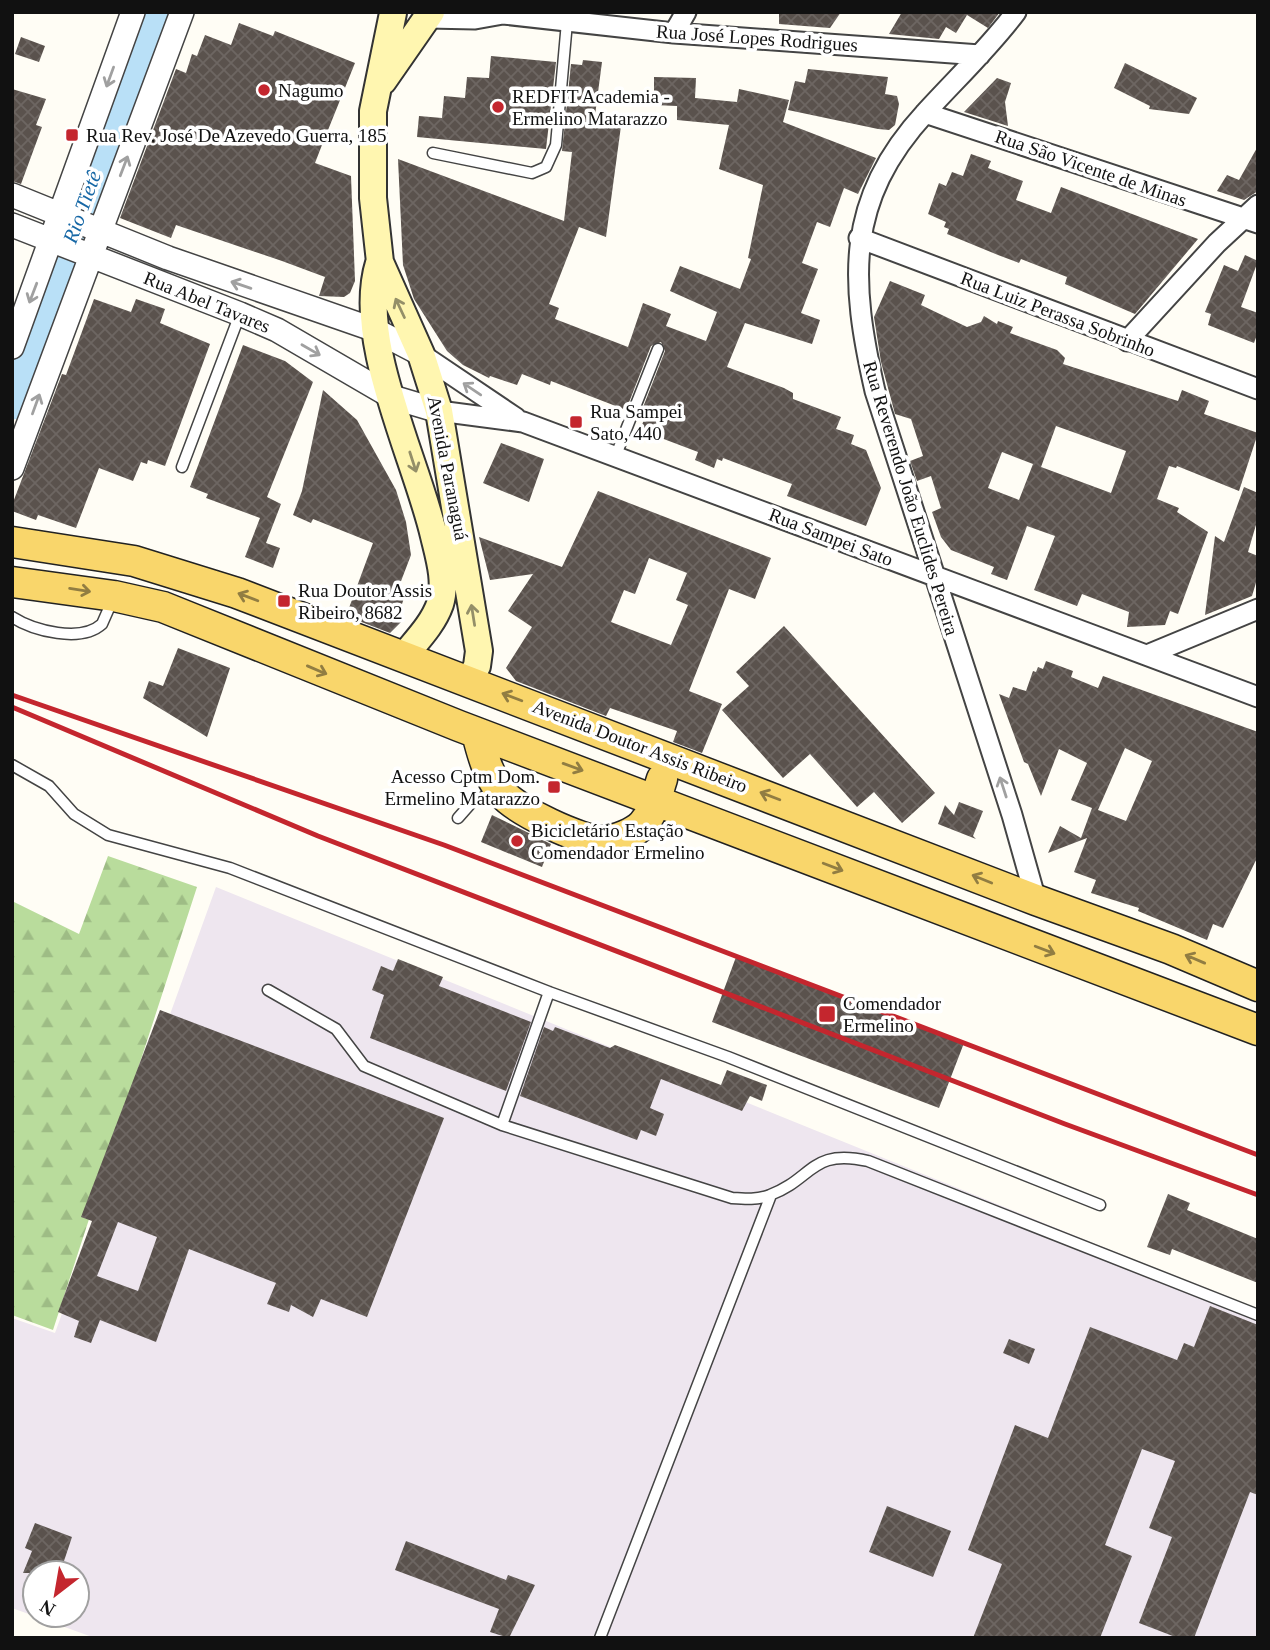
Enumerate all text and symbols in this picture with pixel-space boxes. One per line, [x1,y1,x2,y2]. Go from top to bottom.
street label: Rua José Lopes Rodrigues [655,20,859,56]
one-way arrow [103,65,116,87]
place label: Nagumo [278,80,343,101]
marker: Nagumo [256,82,272,98]
place label: REDFIT Academia - Ermelino Matarazzo [512,86,670,129]
marker: REDFIT Academia - Ermelino Matarazzo [490,99,506,115]
place label: Rua Rev. José De Azevedo Guerra, 185 [86,125,387,146]
street label: Rua São Vicente de Minas [992,125,1190,211]
marker: Rua Rev. José De Azevedo Guerra, 185 [64,127,80,143]
one-way arrow [118,155,131,177]
water label: Rio Tietê [58,167,106,247]
street label: Rua Abel Tavares [141,267,273,337]
street label: Rua Luiz Perassa Sobrinho [958,267,1158,361]
one-way arrow [230,278,252,290]
one-way arrow [25,282,38,304]
one-way arrow [393,298,406,320]
one-way arrow [301,343,321,357]
street label: Rua Reverendo João Euclides Pereira [859,358,963,638]
one-way arrow [463,381,482,396]
one-way arrow [30,393,43,415]
street label: Avenida Paranaguá [424,394,472,543]
place label: Rua Sampei Sato, 440 [590,401,682,444]
marker: Rua Sampei Sato, 440 [568,414,584,430]
one-way arrow [408,451,420,473]
street label: Rua Sampei Sato [766,504,896,570]
place label: Rua Doutor Assis Ribeiro, 8682 [298,580,432,623]
one-way arrow [68,584,91,597]
one-way arrow [238,589,260,602]
marker: Rua Doutor Assis Ribeiro, 8682 [276,593,292,609]
one-way arrow [466,604,479,627]
one-way arrow [306,664,327,677]
one-way arrow [502,690,524,703]
street label: Avenida Doutor Assis Ribeiro [530,695,750,797]
one-way arrow [561,762,583,774]
place label: Acesso Cptm Dom. Ermelino Matarazzo [384,766,540,809]
one-way arrow [996,777,1008,799]
marker: Acesso Cptm Dom. Ermelino Matarazzo [546,779,562,795]
one-way arrow [760,789,782,801]
place label: Bicicletário Estação Comendador Ermelino [531,820,705,863]
marker: Bicicletário Estação Comendador Ermelino [509,833,525,849]
one-way arrow [822,862,844,874]
one-way arrow [972,871,994,884]
one-way arrow [1034,944,1056,957]
one-way arrow [1185,952,1206,965]
place label: Comendador Ermelino [843,993,942,1036]
marker: Comendador Ermelino [817,1004,837,1024]
north arrow [21,1559,91,1629]
text: N [36,1595,59,1621]

